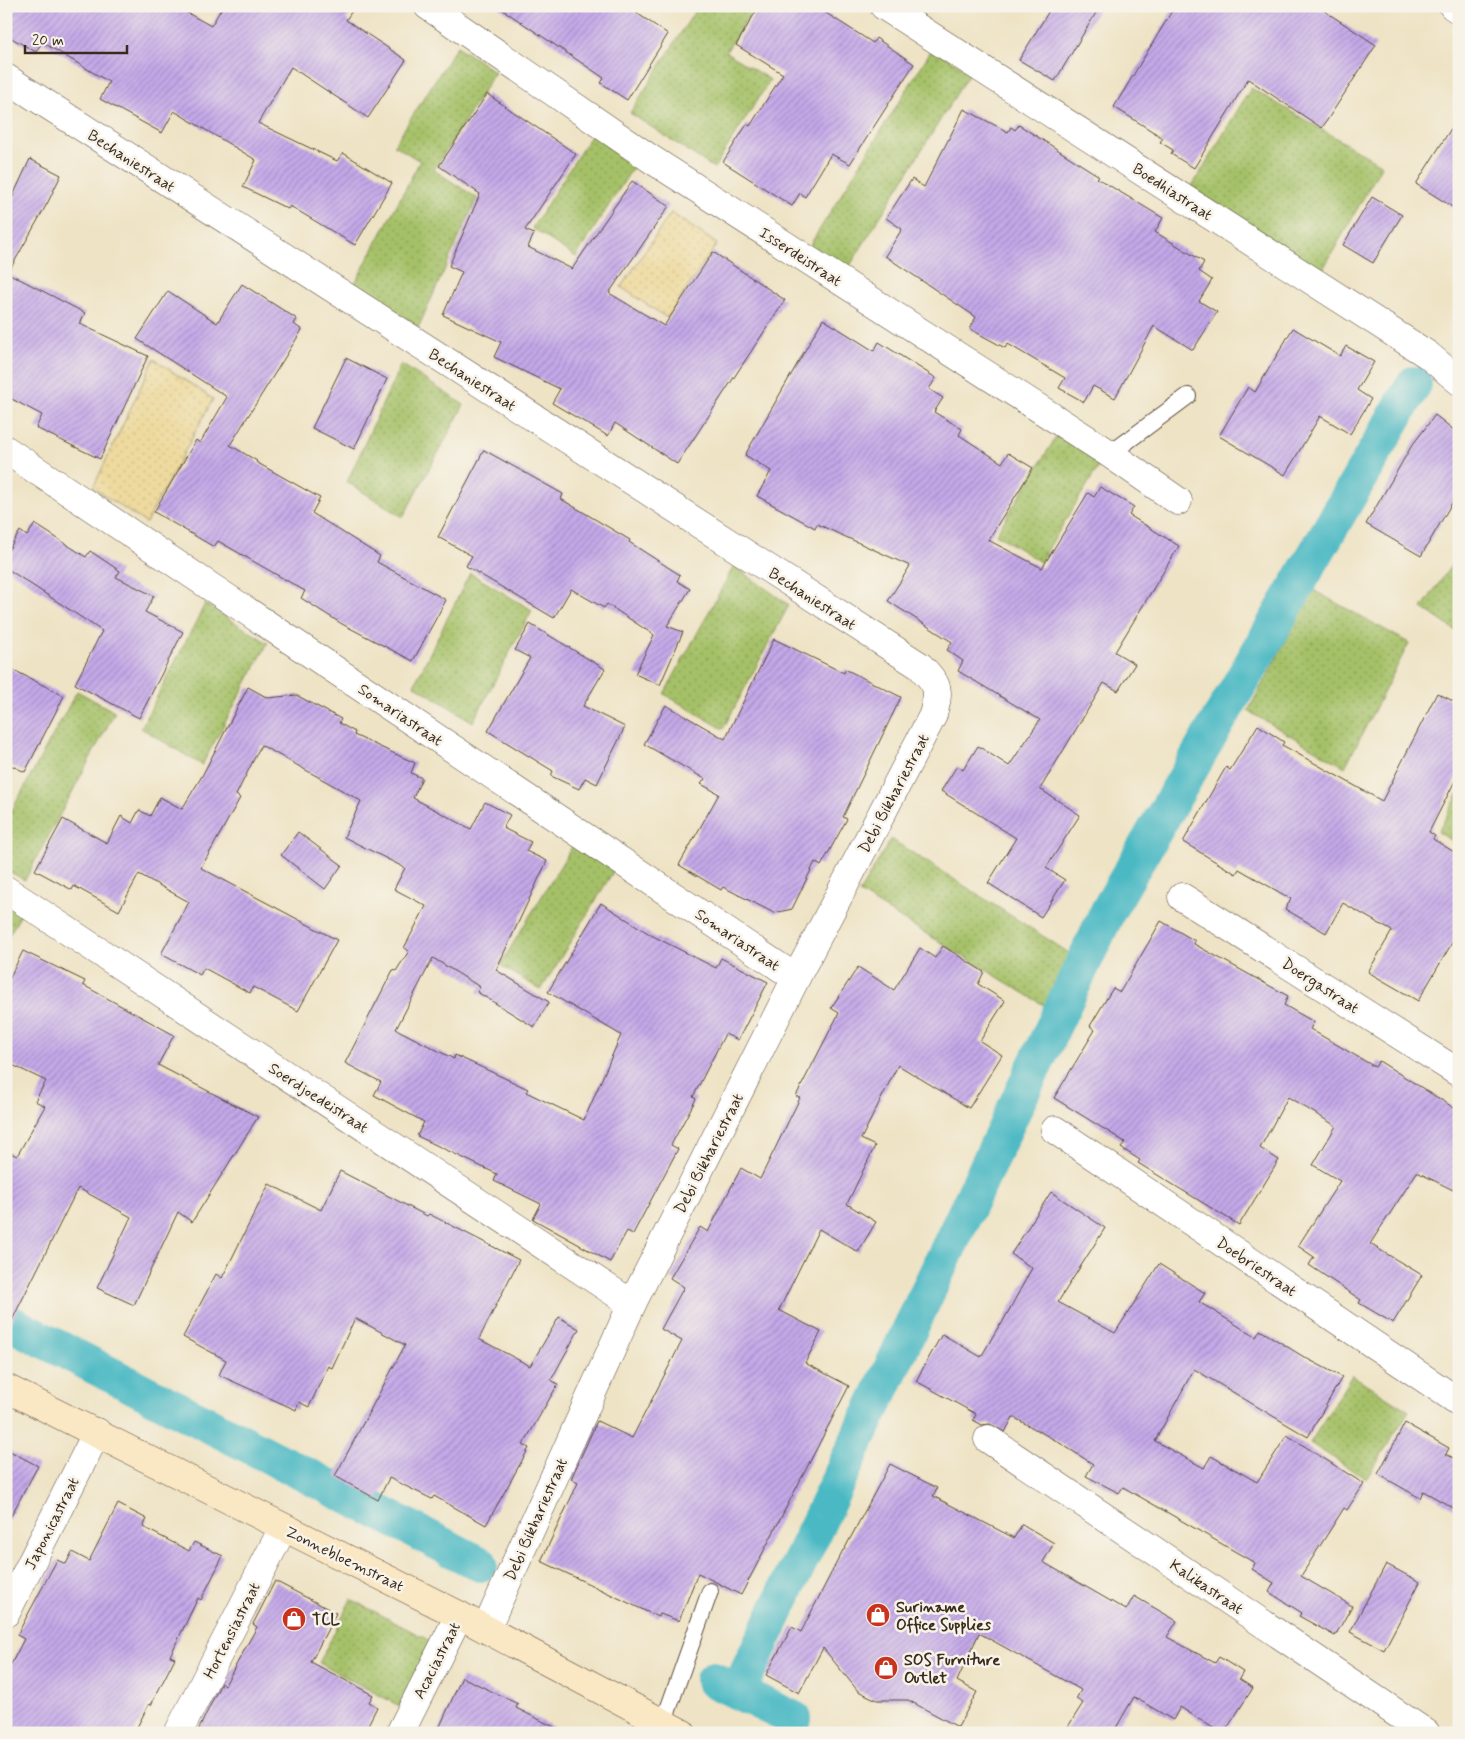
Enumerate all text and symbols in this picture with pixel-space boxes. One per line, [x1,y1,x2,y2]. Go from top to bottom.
scale bar [25,22,128,54]
text: 20 m [32,31,64,51]
street label: Bechaniestraat [83,125,179,197]
street label: Boedhiastraat [1128,159,1216,226]
street label: Isserdeistraat [755,223,845,292]
street label: Bechaniestraat [424,344,520,416]
street label: Bechaniestraat [764,563,860,635]
street label: Somariastraat [354,679,447,751]
street label: Debi Bikhariestraat [854,730,935,857]
street label: Somariastraat [691,904,784,976]
street label: Doergastraat [1277,953,1363,1020]
street label: Soerdjoedeistraat [264,1058,372,1138]
street label: Debi Bikhariestraat [670,1090,749,1217]
street label: Doebriestraat [1212,1233,1300,1302]
street label: Debi Bikhariestraat [500,1455,573,1584]
street label: Japonicastraat [20,1474,85,1574]
street label: Zonnebloemstraat [282,1522,407,1597]
street label: Kalikastraat [1165,1555,1247,1620]
street label: Hortensiastraat [199,1579,266,1683]
place label: Suriname Office Supplies [896,1597,992,1636]
shop icon: Suriname Office Supplies [865,1602,891,1628]
shop icon: TCL [281,1606,307,1632]
place label: TCL [312,1610,341,1631]
street label: Acaciastraat [409,1619,466,1703]
place label: SOS Furniture Outlet [904,1650,1000,1689]
shop icon: SOS Furniture Outlet [873,1655,899,1681]

